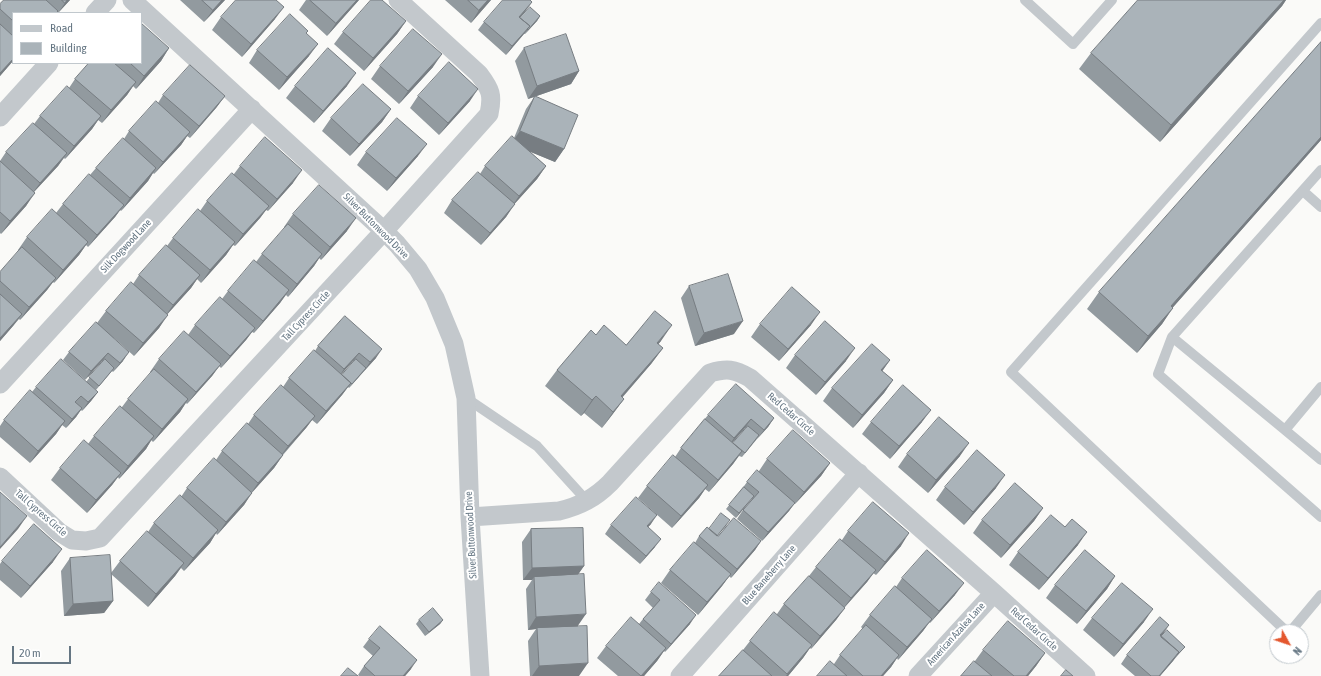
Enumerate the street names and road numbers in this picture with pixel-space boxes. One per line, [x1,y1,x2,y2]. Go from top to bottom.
street label: Silver Buttonwood Drive [341,191,411,261]
street label: Silk Dogwood Lane [98,217,154,275]
street label: Tall Cypress Circle [280,288,332,344]
street label: Red Cedar Circle [765,390,817,438]
street label: Tall Cypress Circle [13,487,69,539]
street label: Silver Buttonwood Drive [463,491,479,579]
street label: Blue Baneberry Lane [740,543,798,607]
street label: American Azalea Lane [925,600,987,668]
street label: Red Cedar Circle [1008,605,1060,653]

